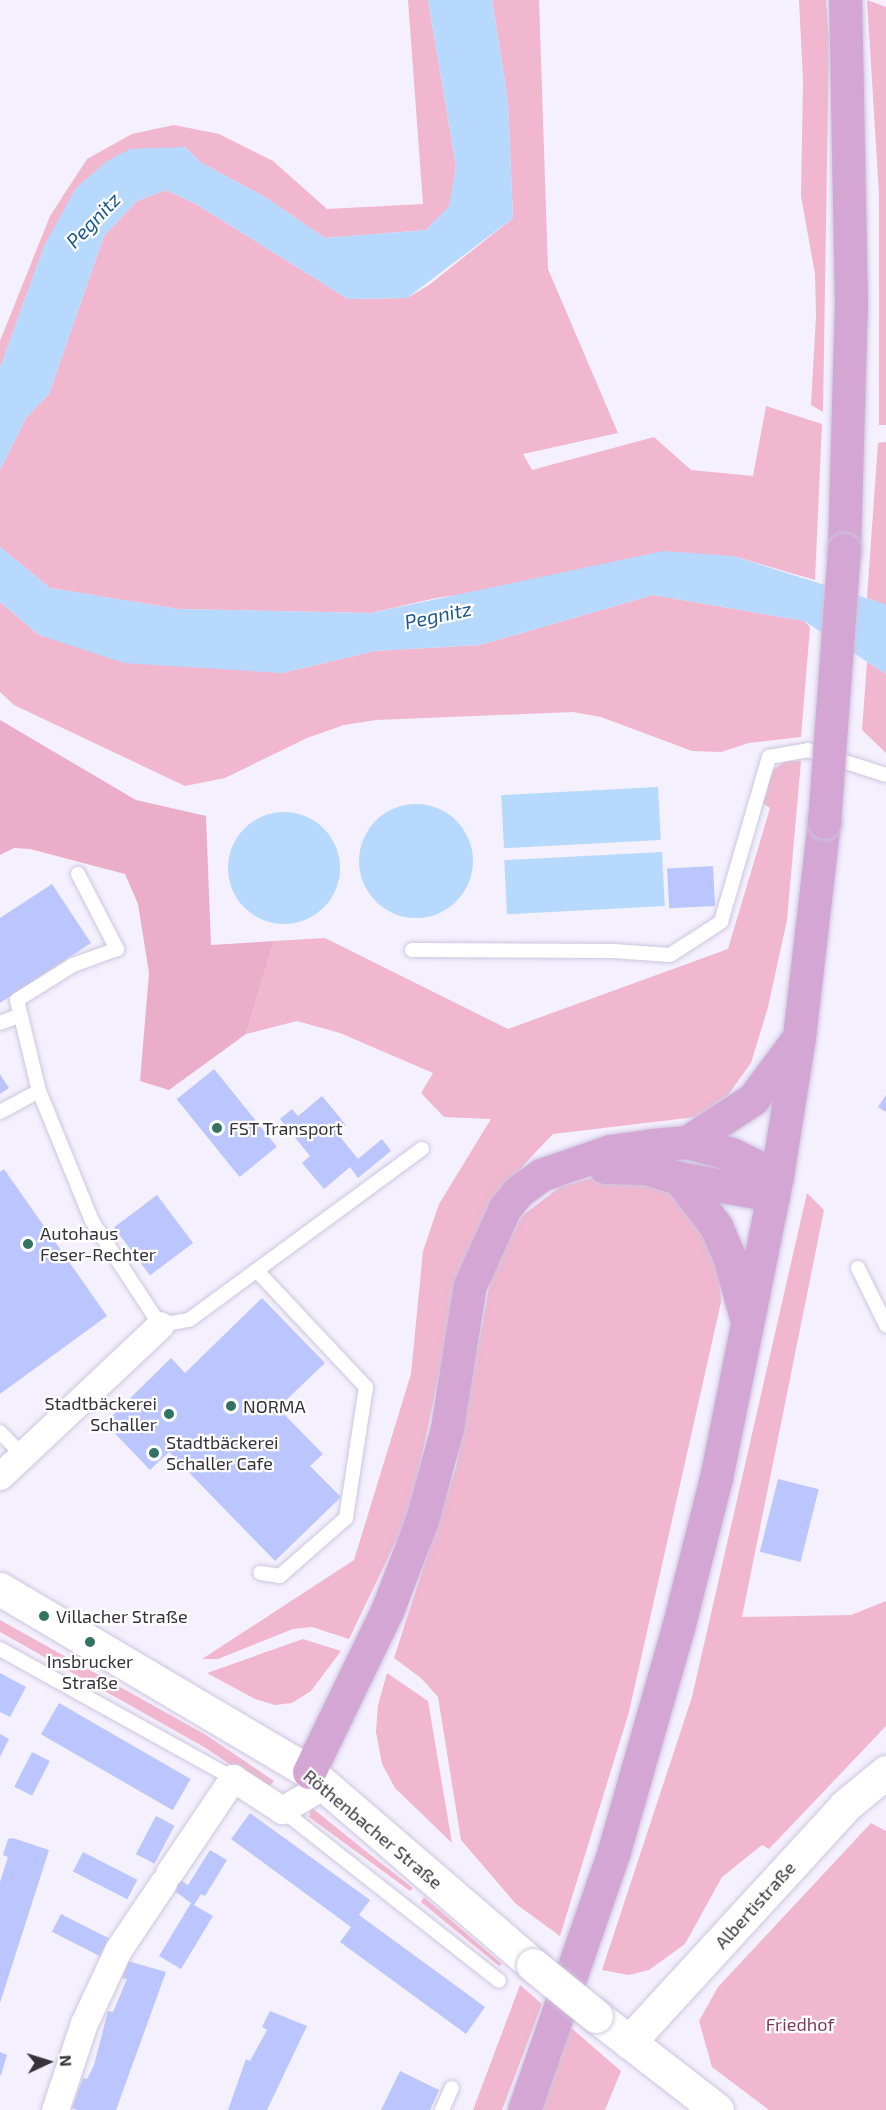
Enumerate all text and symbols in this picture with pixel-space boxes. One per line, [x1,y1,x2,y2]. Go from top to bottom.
water label: Pegnitz [61,187,125,253]
water label: Pegnitz [402,596,474,634]
place label: FST Transport [229,1117,343,1139]
marker: FST Transport [210,1121,224,1135]
place label: Autohaus Feser-Rechter [40,1223,156,1266]
marker: Autohaus Feser-Rechter [21,1237,35,1251]
place label: Stadtbäckerei Schaller [44,1393,157,1436]
place label: NORMA [243,1395,306,1417]
marker: NORMA [224,1399,238,1413]
marker: Stadtbäckerei Schaller [162,1407,176,1421]
place label: Stadtbäckerei Schaller Cafe [166,1432,279,1474]
marker: Stadtbäckerei Schaller Cafe [147,1446,161,1460]
place label: Villacher Straße [56,1605,188,1627]
marker: Villacher Straße [37,1609,51,1623]
marker: Insbrucker Straße [83,1635,97,1649]
place label: Insbrucker Straße [47,1651,133,1694]
street label: Röthenbacher Straße [299,1765,447,1893]
street label: Albertistraße [710,1857,800,1953]
park label: Friedhof [766,2013,834,2035]
north arrow [18,2032,78,2092]
text: N [57,2054,76,2067]

